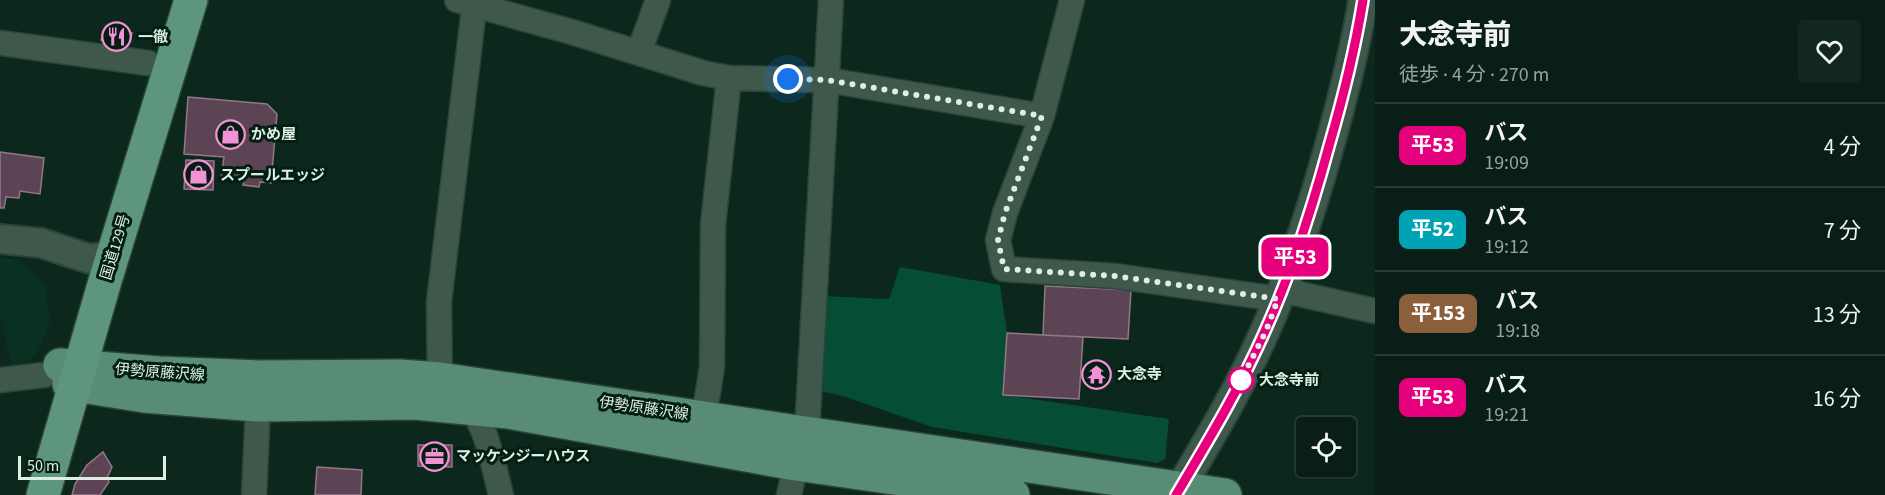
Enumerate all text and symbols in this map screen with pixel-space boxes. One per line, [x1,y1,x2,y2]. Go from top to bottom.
text: 大念寺前 [1399,15,1511,55]
button: heart [1798,20,1861,83]
restaurant icon: 一徹 [101,21,133,53]
place label: 一徹 [138,27,168,48]
text: 徒歩 · 4 分 · 270 m [1399,61,1549,89]
your location [773,64,803,94]
text: バス [1484,117,1528,149]
shop icon: かめ屋 [214,118,246,150]
place label: かめ屋 [251,124,296,145]
text: 平53 [1411,130,1454,160]
text: 4 分 [1824,131,1861,163]
text: 19:09 [1484,149,1529,177]
shop icon: スプールエッジ [183,159,215,191]
place label: スプールエッジ [220,165,325,186]
text: バス [1484,201,1528,233]
street label: 国道129号 [96,212,135,282]
text: 平52 [1411,214,1454,244]
text: 7 分 [1824,215,1861,247]
text: 19:12 [1484,233,1529,261]
line badge: 平53 [1260,238,1330,276]
text: 平53 [1273,242,1317,272]
text: バス [1495,285,1539,317]
text: 平153 [1411,298,1465,328]
text: 13 分 [1813,299,1861,331]
text: 19:18 [1495,317,1540,345]
temple icon: 大念寺 [1080,358,1112,390]
street label: 伊勢原藤沢線 [114,359,206,386]
place label: 大念寺 [1117,364,1162,385]
marker: 大念寺前 [1228,367,1254,393]
text: バス [1484,369,1528,401]
place label: 大念寺前 [1259,370,1319,391]
text: 平53 [1411,382,1454,412]
text: 16 分 [1813,383,1861,415]
street label: 伊勢原藤沢線 [598,392,690,425]
text: 19:21 [1484,401,1529,429]
map controls [1296,417,1356,477]
button: locate [1296,417,1356,477]
office icon: マッケンジーハウス [419,440,451,472]
place label: マッケンジーハウス [456,446,590,467]
scale bar [18,453,166,480]
text: 50 m [27,455,59,477]

